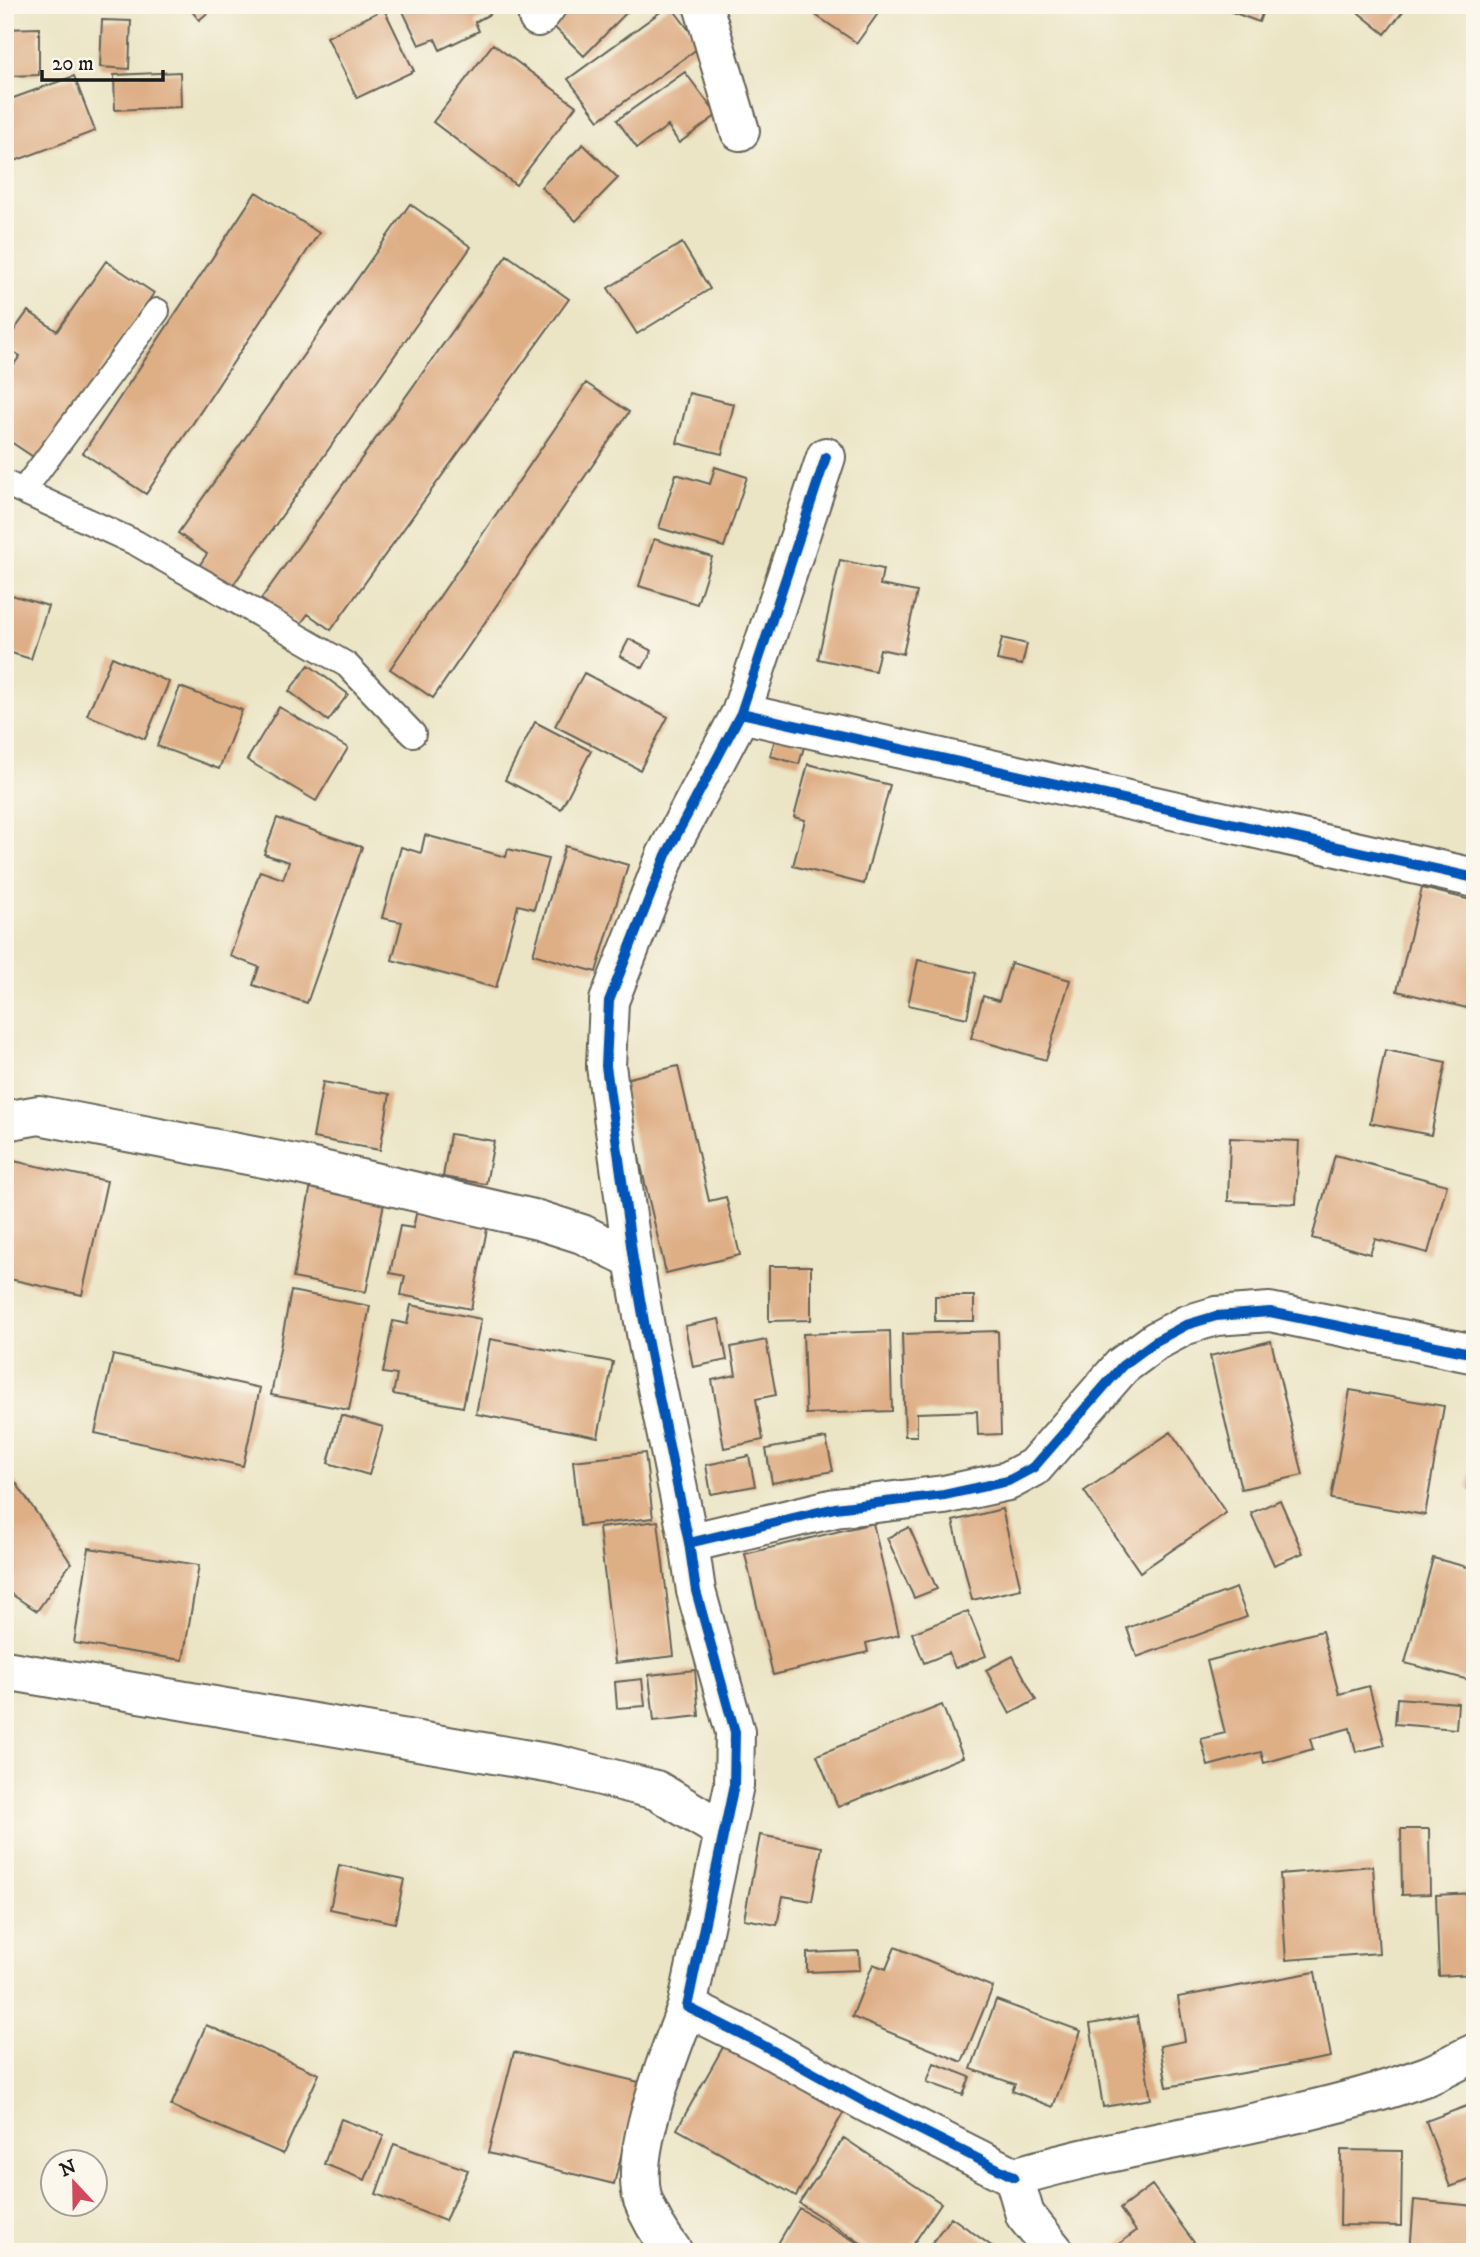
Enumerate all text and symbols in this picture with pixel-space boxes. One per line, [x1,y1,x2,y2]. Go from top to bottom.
scale bar [42,38,163,82]
text: 20 m [52,51,94,77]
north arrow [38,2148,108,2218]
text: N [57,2155,80,2182]

